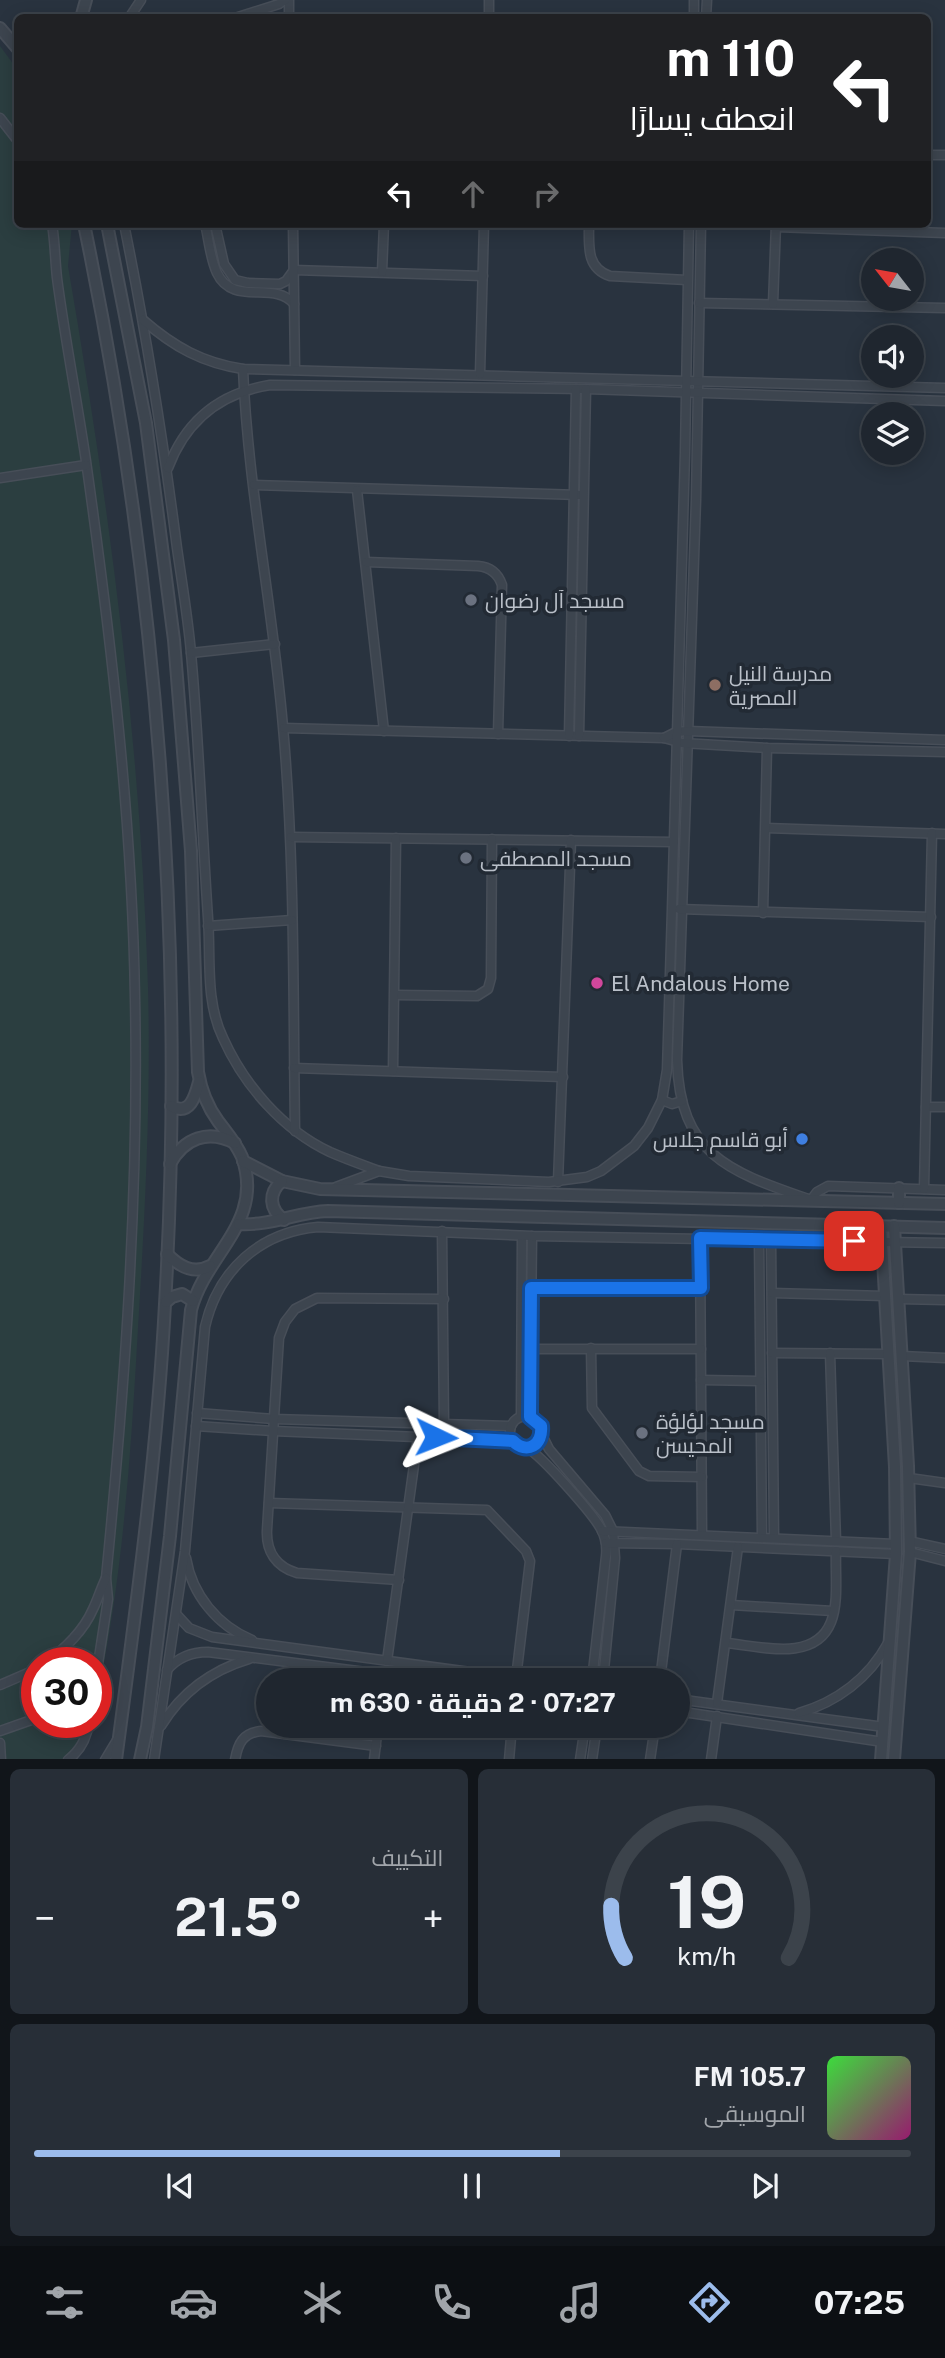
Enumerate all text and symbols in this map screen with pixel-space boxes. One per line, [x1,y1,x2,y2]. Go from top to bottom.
text: 110 m [667,29,795,87]
icon: left [819,42,910,133]
text: انعطف يسارًا [629,100,795,137]
icon: left [381,175,419,213]
icon: ahead [454,175,492,213]
icon: right [527,175,565,213]
north arrow [861,248,924,312]
map controls [861,248,924,465]
button: sound [861,325,924,388]
button: layers [861,402,924,465]
place label: مسجد آل رضوان [485,588,625,614]
marker: مسجد آل رضوان [463,592,479,608]
place label: مدرسة النيل المصرية [729,661,832,710]
marker: مدرسة النيل المصرية [707,677,723,693]
place label: مسجد المصطفى [480,846,632,872]
marker: مسجد المصطفى [458,850,474,866]
place label: El Andalous Home [611,971,790,996]
marker: El Andalous Home [589,975,605,991]
place label: أبو قاسم جلاس [653,1127,788,1154]
marker: أبو قاسم جلاس [794,1131,810,1147]
pin [824,1211,884,1271]
icon: arrive [835,1222,873,1260]
position arrow [399,1400,473,1474]
place label: مسجد لؤلؤة المحيسن [656,1409,765,1459]
marker: مسجد لؤلؤة المحيسن [634,1425,650,1441]
speed limit sign: 30 [21,1647,112,1738]
text: 07:27 · 2 دقيقة · 630 m [330,1687,616,1718]
text: التكييف [371,1844,444,1871]
text: 19 [667,1859,746,1944]
text: 21.5° [174,1887,303,1948]
text: − [34,1896,55,1941]
text: + [422,1896,443,1941]
text: km/h [677,1940,736,1970]
text: 105.7 FM [694,2061,806,2092]
text: الموسيقى [704,2100,806,2127]
icon: previous [161,2167,199,2205]
icon: pause [453,2167,491,2205]
icon: next [746,2167,784,2205]
icon: filters [40,2278,89,2327]
icon: car [169,2278,218,2327]
icon: climate [298,2278,347,2327]
icon: phone [427,2278,476,2327]
icon: music [556,2278,605,2327]
icon: directions [685,2278,734,2327]
text: 07:25 [814,2284,905,2321]

